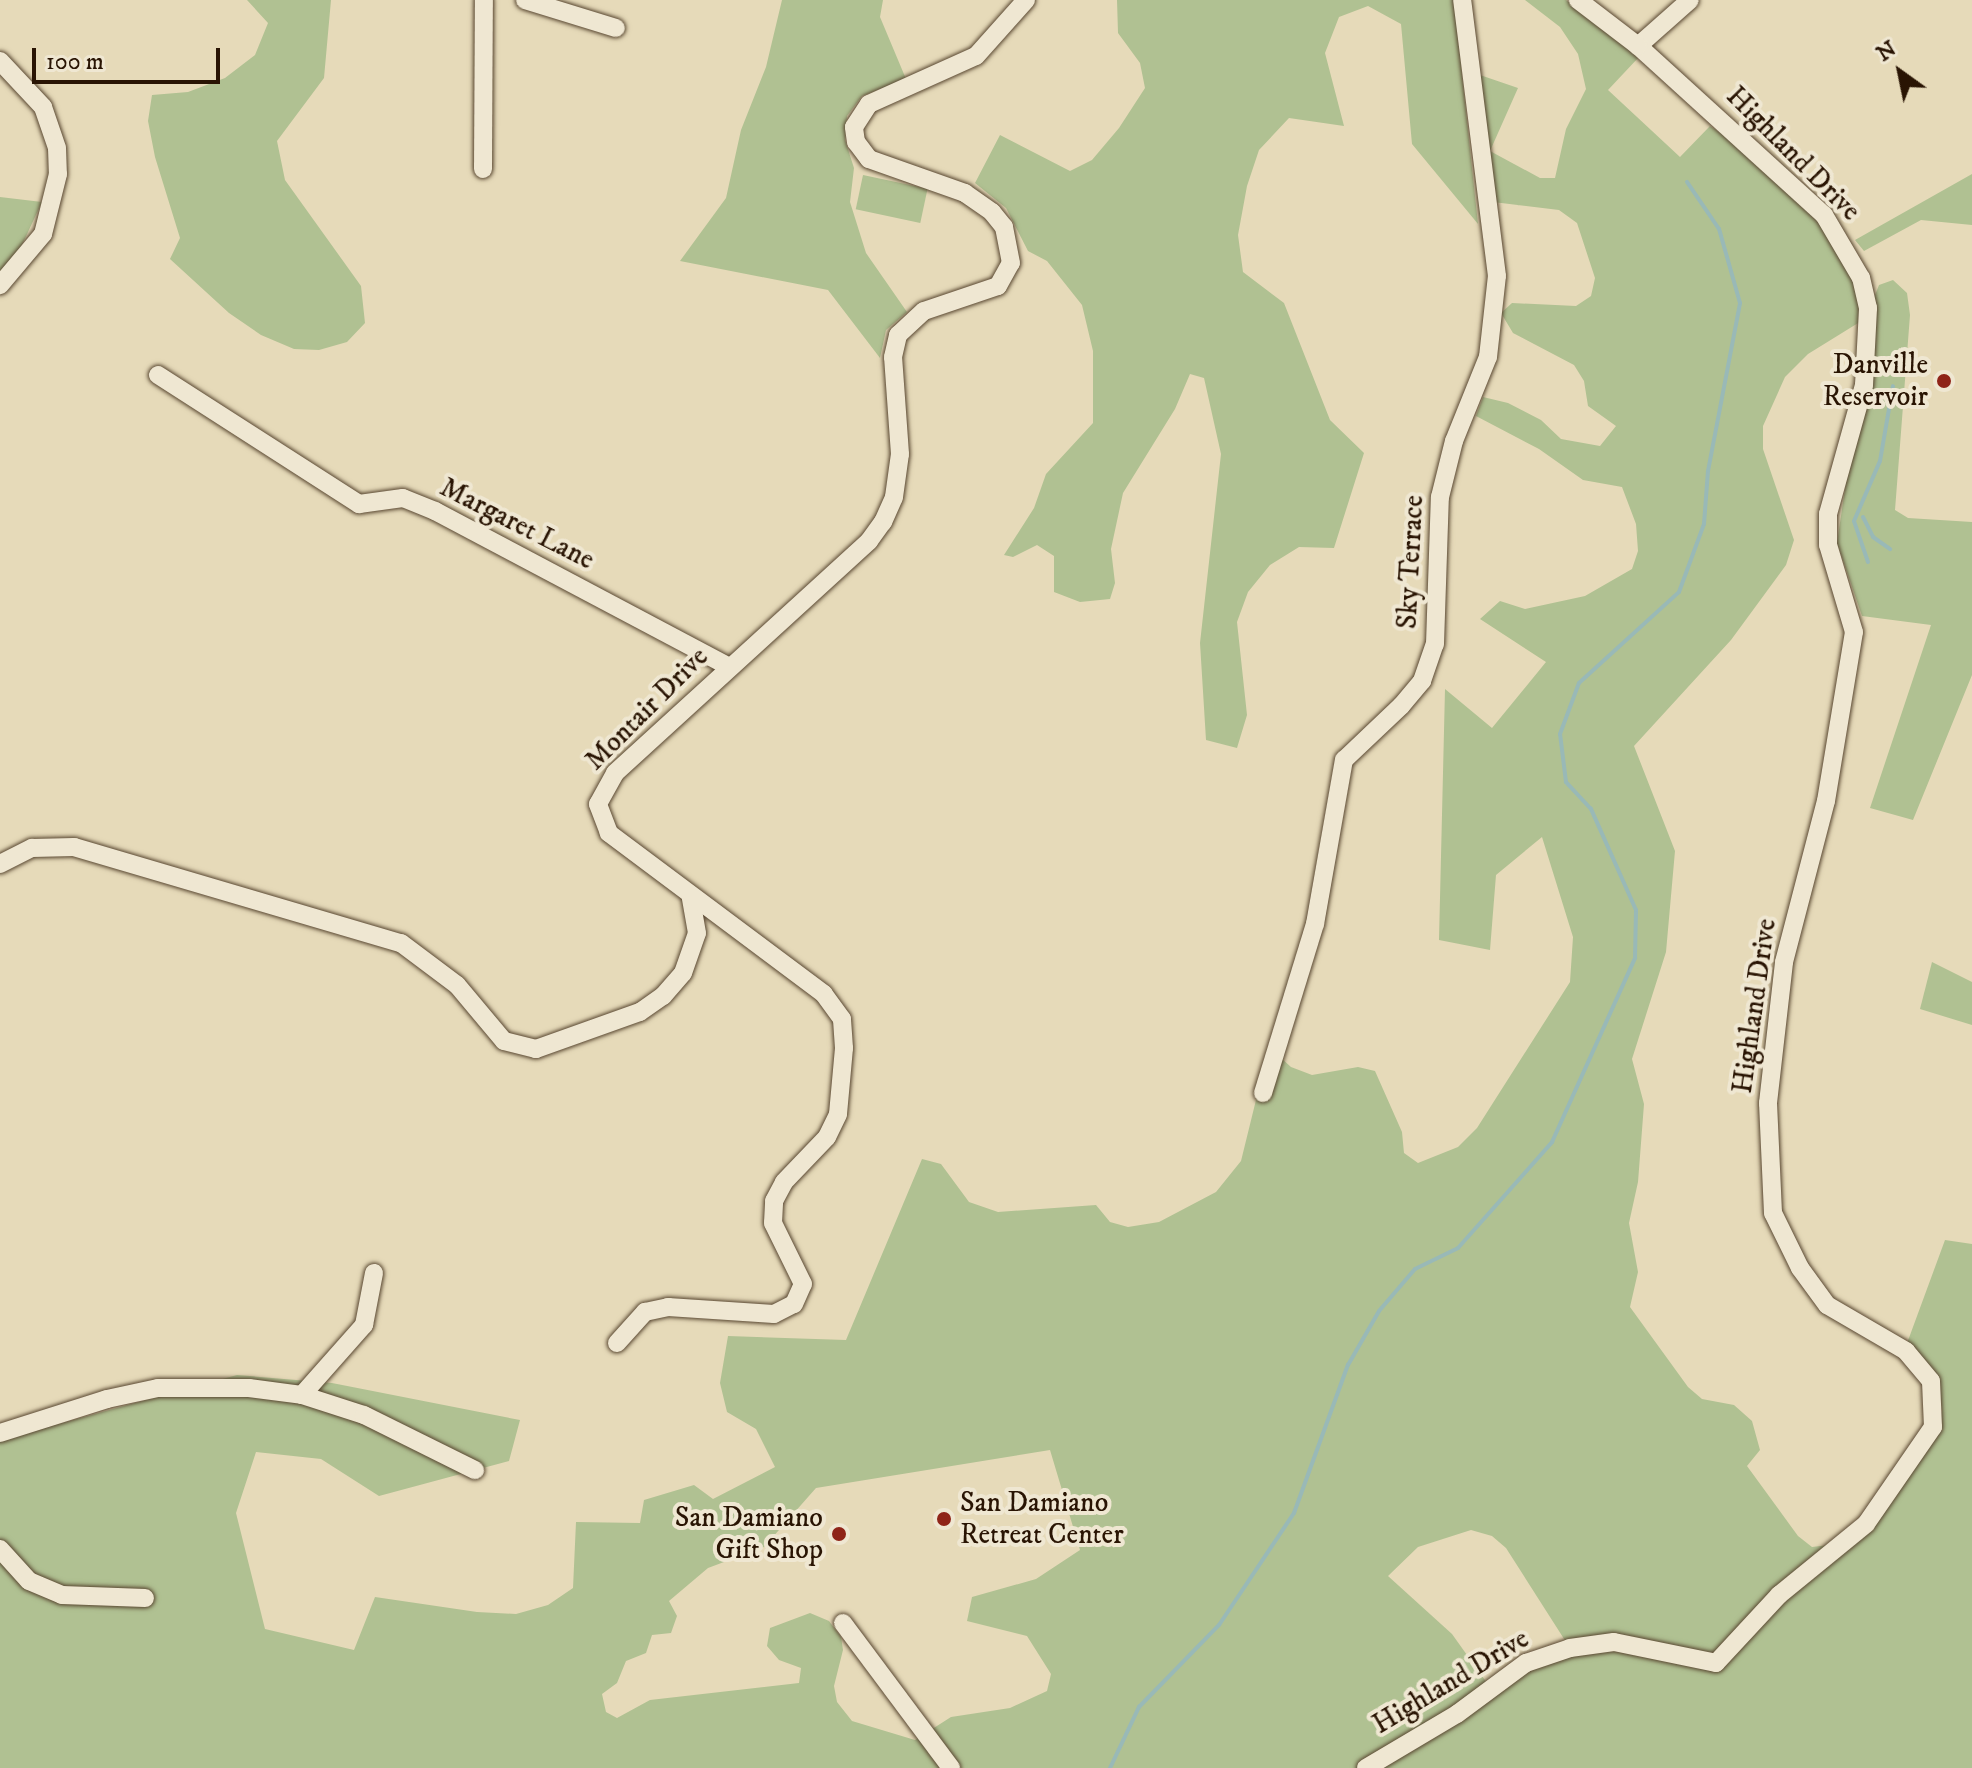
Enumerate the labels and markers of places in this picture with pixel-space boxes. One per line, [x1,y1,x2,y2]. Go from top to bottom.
place label: Danville Reservoir [1823,348,1928,414]
marker: Danville Reservoir [1935,372,1953,390]
place label: San Damiano Retreat Center [960,1486,1124,1552]
place label: San Damiano Gift Shop [675,1501,823,1567]
marker: San Damiano Retreat Center [935,1510,953,1528]
marker: San Damiano Gift Shop [830,1525,848,1543]

